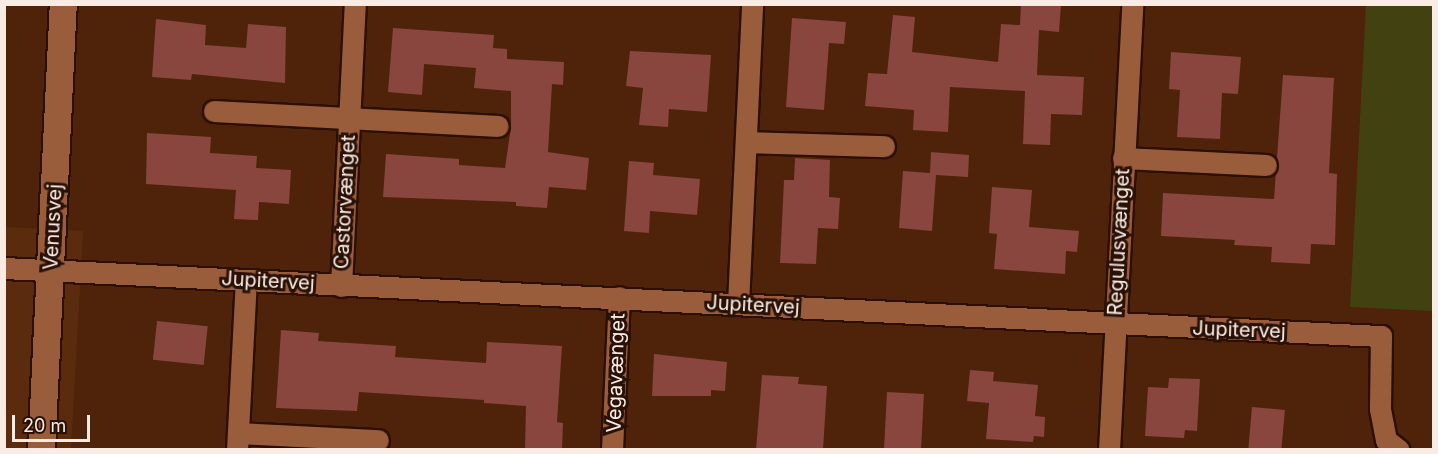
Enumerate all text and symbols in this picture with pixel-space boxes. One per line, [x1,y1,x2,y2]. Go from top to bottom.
street label: Castorvænget [330,134,360,270]
street label: Regulusvænget [1103,168,1135,316]
street label: Venusvej [39,183,67,271]
street label: Jupitervej [221,267,315,295]
street label: Jupitervej [706,291,800,319]
street label: Vegavænget [602,313,630,433]
street label: Jupitervej [1192,316,1286,344]
scale bar [15,403,93,441]
text: 20 m [23,415,66,436]

